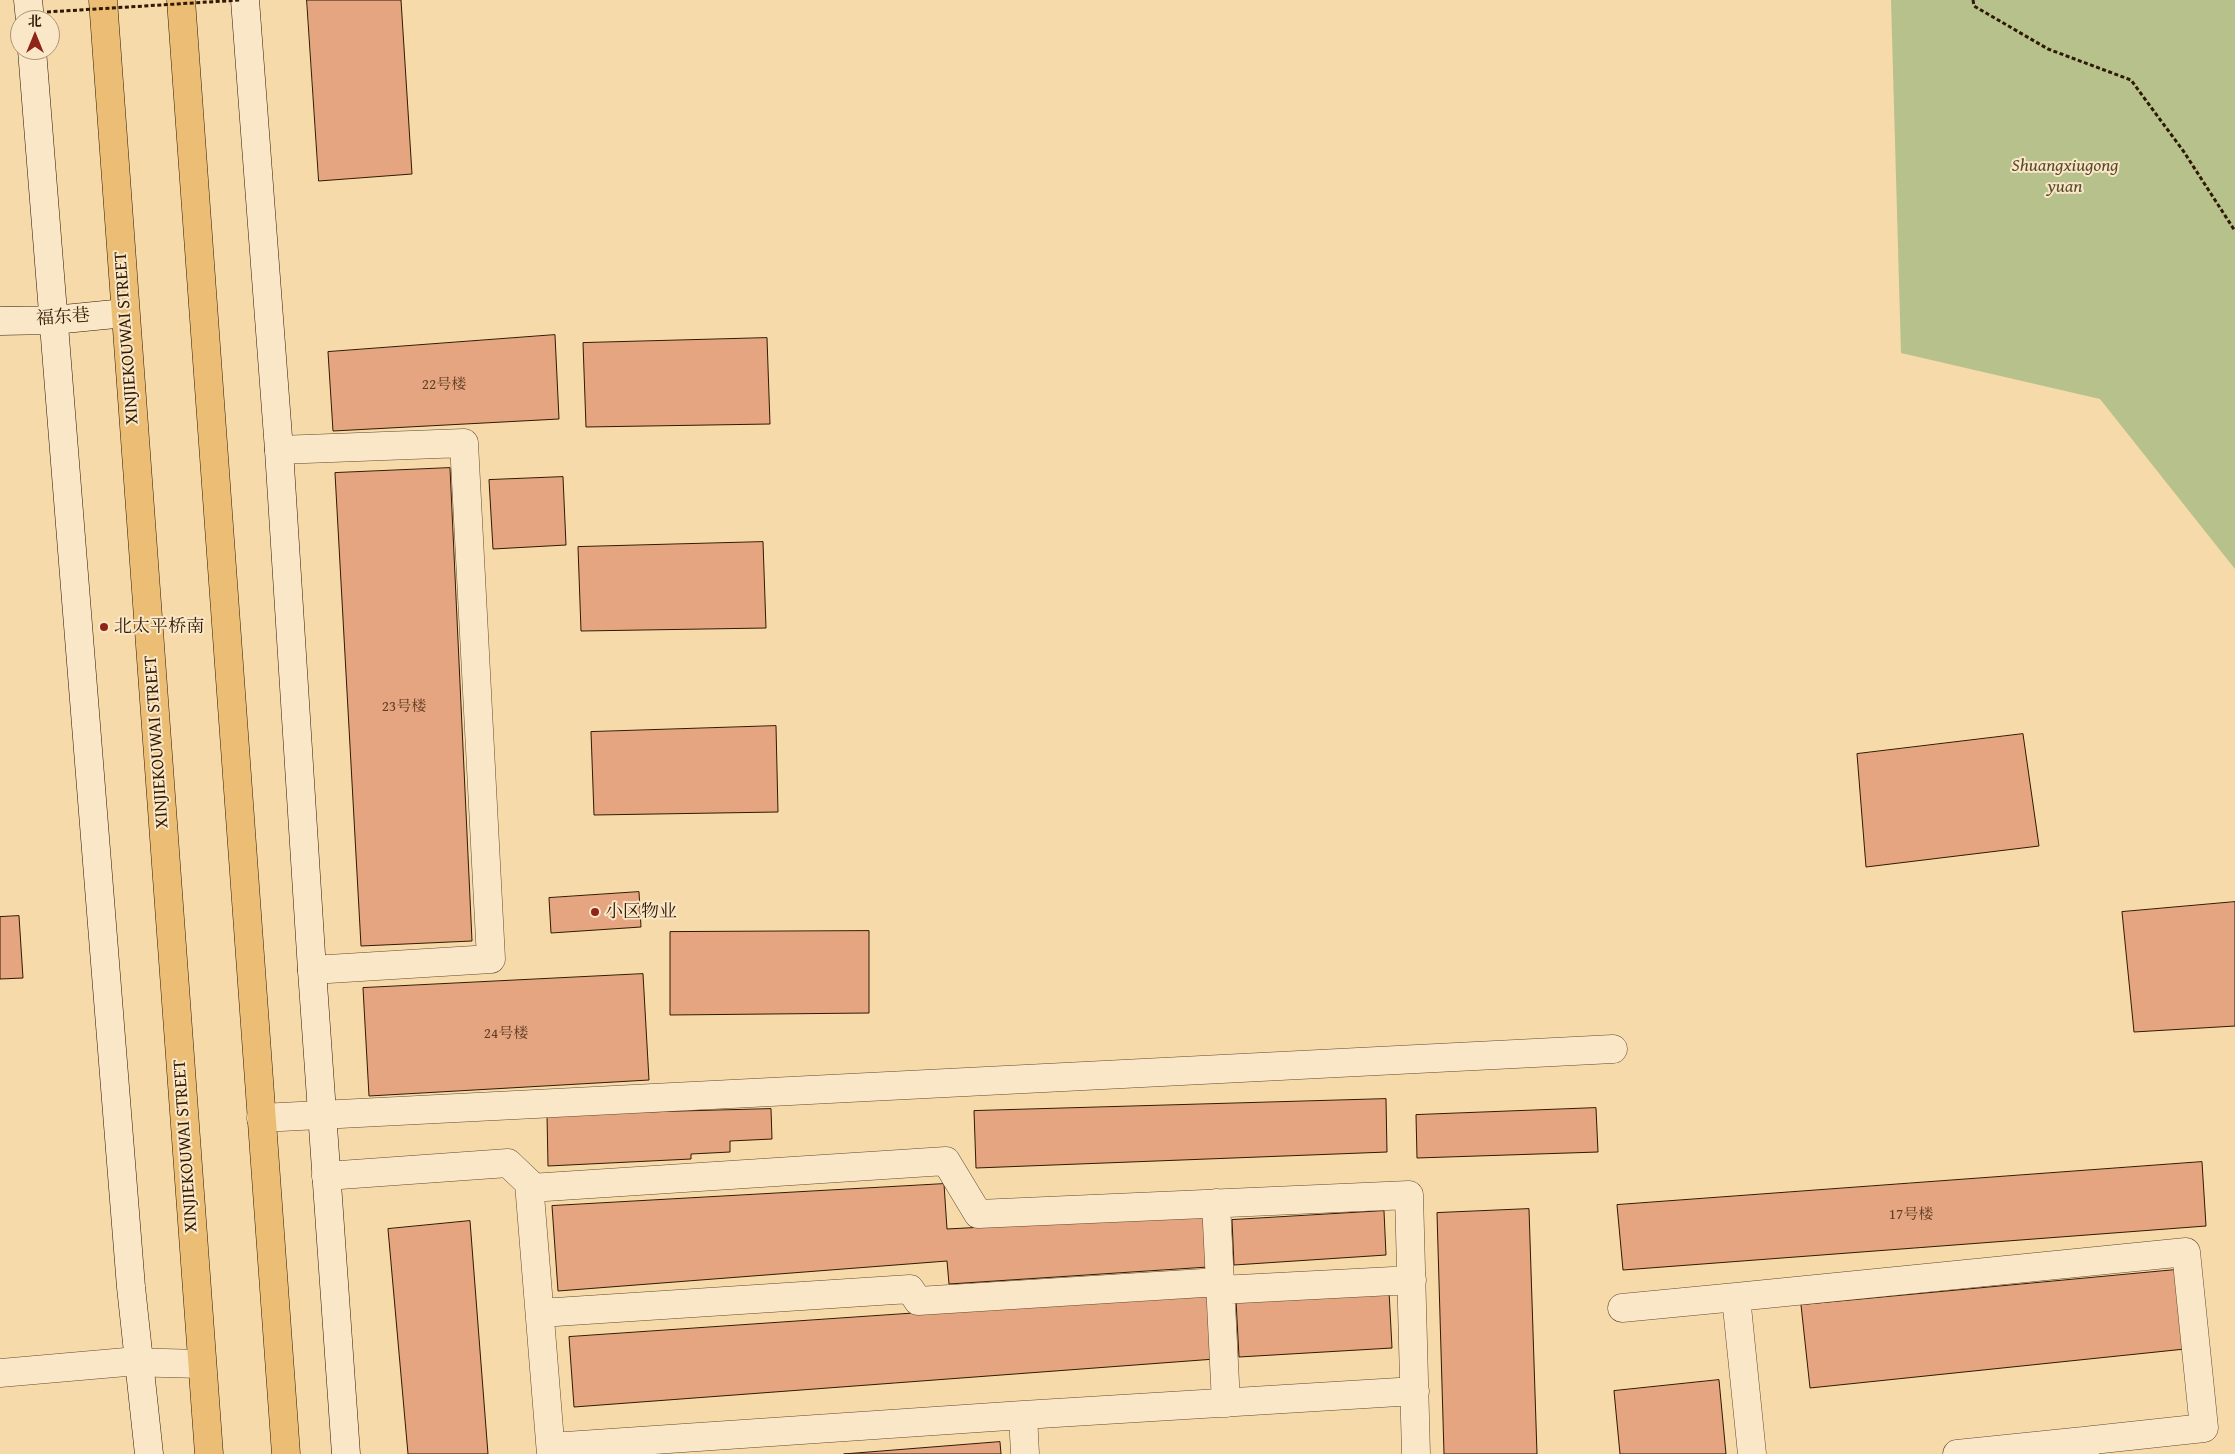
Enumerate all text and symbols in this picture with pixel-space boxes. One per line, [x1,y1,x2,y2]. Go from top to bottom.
north arrow [10,10,60,60]
text: 北 [28,11,42,31]
park label: Shuangxiugong yuan [2012,155,2118,198]
street label: XINJIEKOUWAI STREET [110,251,144,425]
street label: 福东巷 [35,305,91,331]
house number: 22号楼 [422,376,466,394]
place label: 北太平桥南 [114,616,204,638]
marker: 北太平桥南 [98,621,110,633]
street label: XINJIEKOUWAI STREET [140,655,174,829]
house number: 23号楼 [382,698,426,716]
place label: 小区物业 [605,901,677,923]
marker: 小区物业 [589,906,601,918]
house number: 24号楼 [484,1025,528,1043]
street label: XINJIEKOUWAI STREET [169,1059,203,1233]
house number: 17号楼 [1889,1206,1933,1224]

